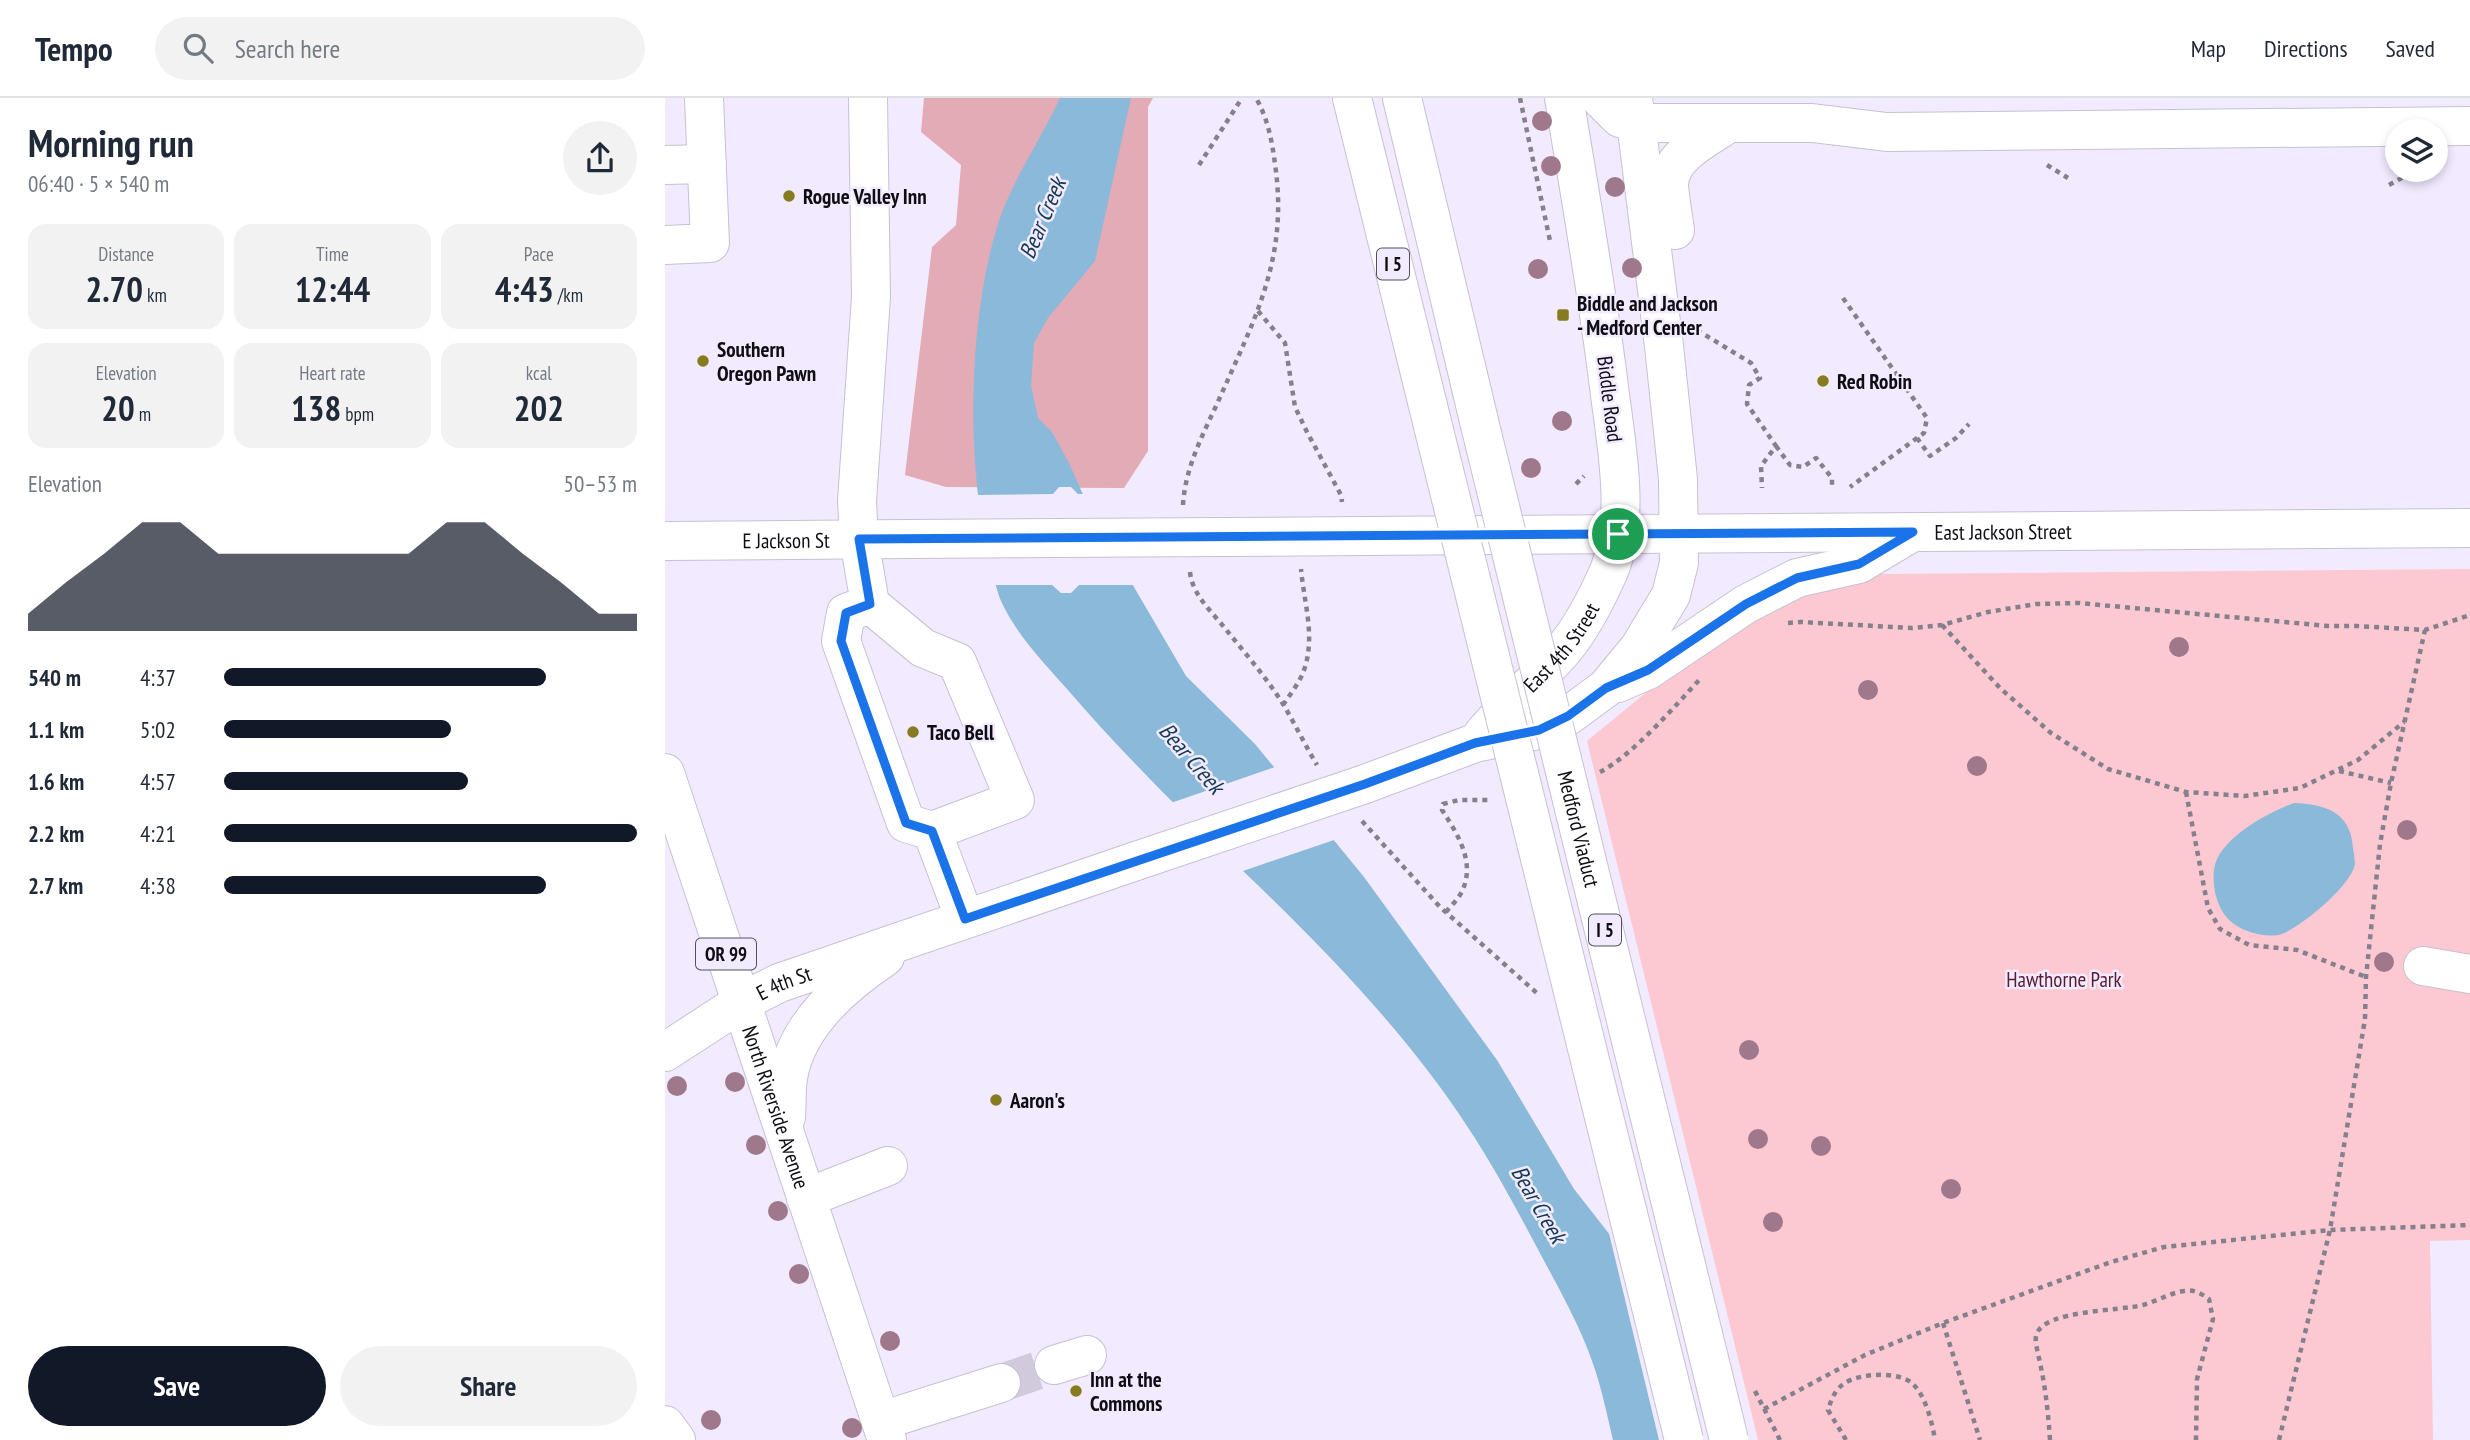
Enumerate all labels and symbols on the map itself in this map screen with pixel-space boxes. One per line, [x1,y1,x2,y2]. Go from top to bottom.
water label: Bear Creek [1012,170,1073,263]
place label: Rogue Valley Inn [803,183,927,210]
marker: Rogue Valley Inn [781,188,797,204]
road number: I 5 [1377,248,1409,280]
place label: Biddle and Jackson - Medford Center [1577,290,1718,341]
marker: Biddle and Jackson - Medford Center [1555,307,1571,323]
place label: Southern Oregon Pawn [717,336,816,387]
marker: Southern Oregon Pawn [695,353,711,369]
street label: Biddle Road [1591,354,1629,444]
place label: Red Robin [1837,368,1912,395]
marker: Red Robin [1815,373,1831,389]
pin [1588,504,1648,564]
street label: East Jackson Street [1934,517,2072,545]
street label: E Jackson St [742,526,830,554]
street label: East 4th Street [1517,598,1605,698]
water label: Bear Creek [1153,716,1233,802]
place label: Taco Bell [927,719,995,746]
marker: Taco Bell [905,724,921,740]
street label: Medford Viaduct [1552,768,1606,890]
road number: I 5 [1589,915,1621,946]
road number: OR 99 [696,939,756,970]
street label: E 4th St [751,959,815,1006]
park label: Hawthorne Park [2006,966,2122,993]
street label: North Riverside Avenue [737,1022,816,1192]
place label: Aaron's [1009,1087,1065,1114]
marker: Aaron's [988,1092,1004,1108]
water label: Bear Creek [1505,1160,1574,1251]
place label: Inn at the Commons [1090,1366,1162,1417]
marker: Inn at the Commons [1068,1383,1084,1399]

